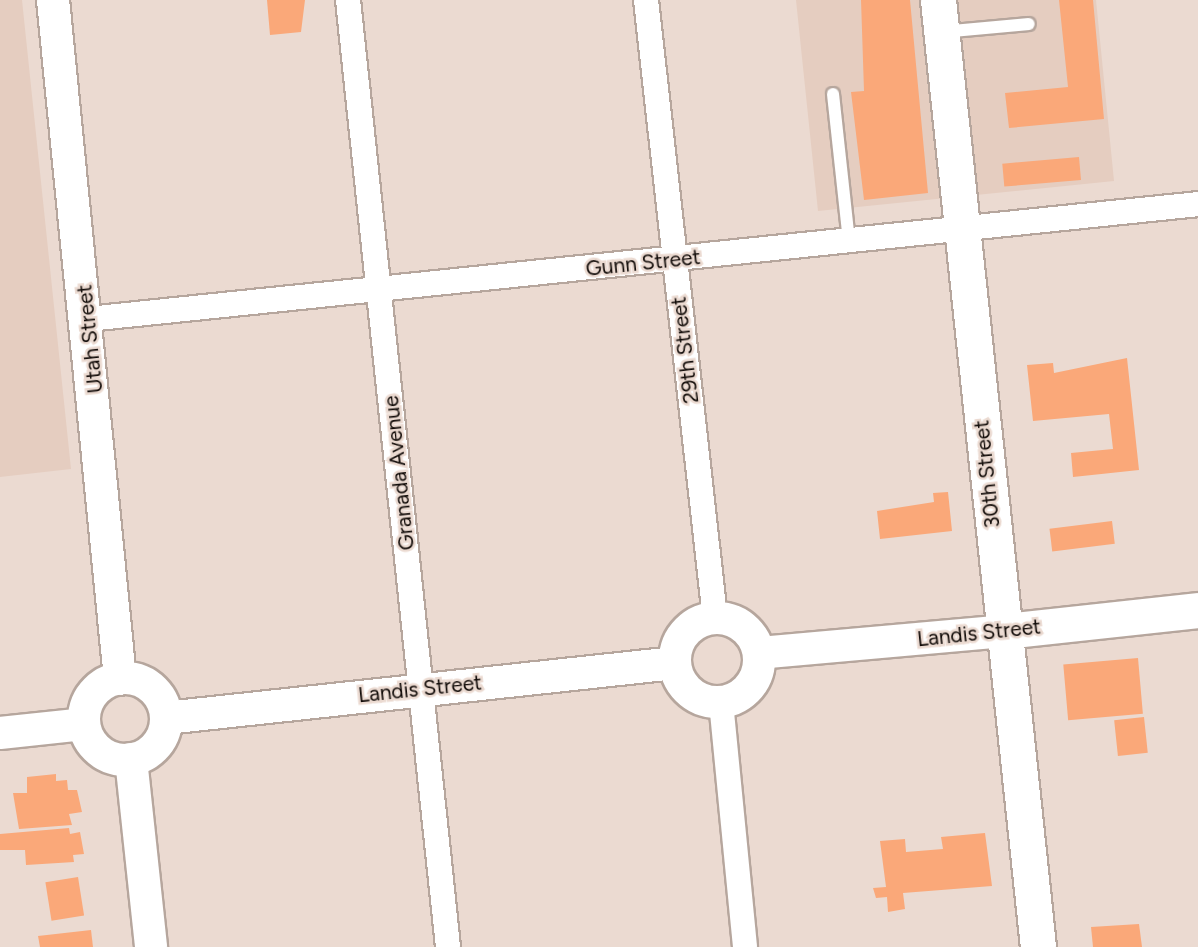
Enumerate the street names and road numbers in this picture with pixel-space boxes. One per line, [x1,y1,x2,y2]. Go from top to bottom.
street label: Gunn Street [584,244,702,282]
street label: Utah Street [72,283,108,395]
street label: 29th Street [666,295,704,405]
street label: Granada Avenue [378,394,420,552]
street label: 30th Street [969,419,1005,529]
street label: Landis Street [916,614,1042,652]
street label: Landis Street [357,670,483,708]

